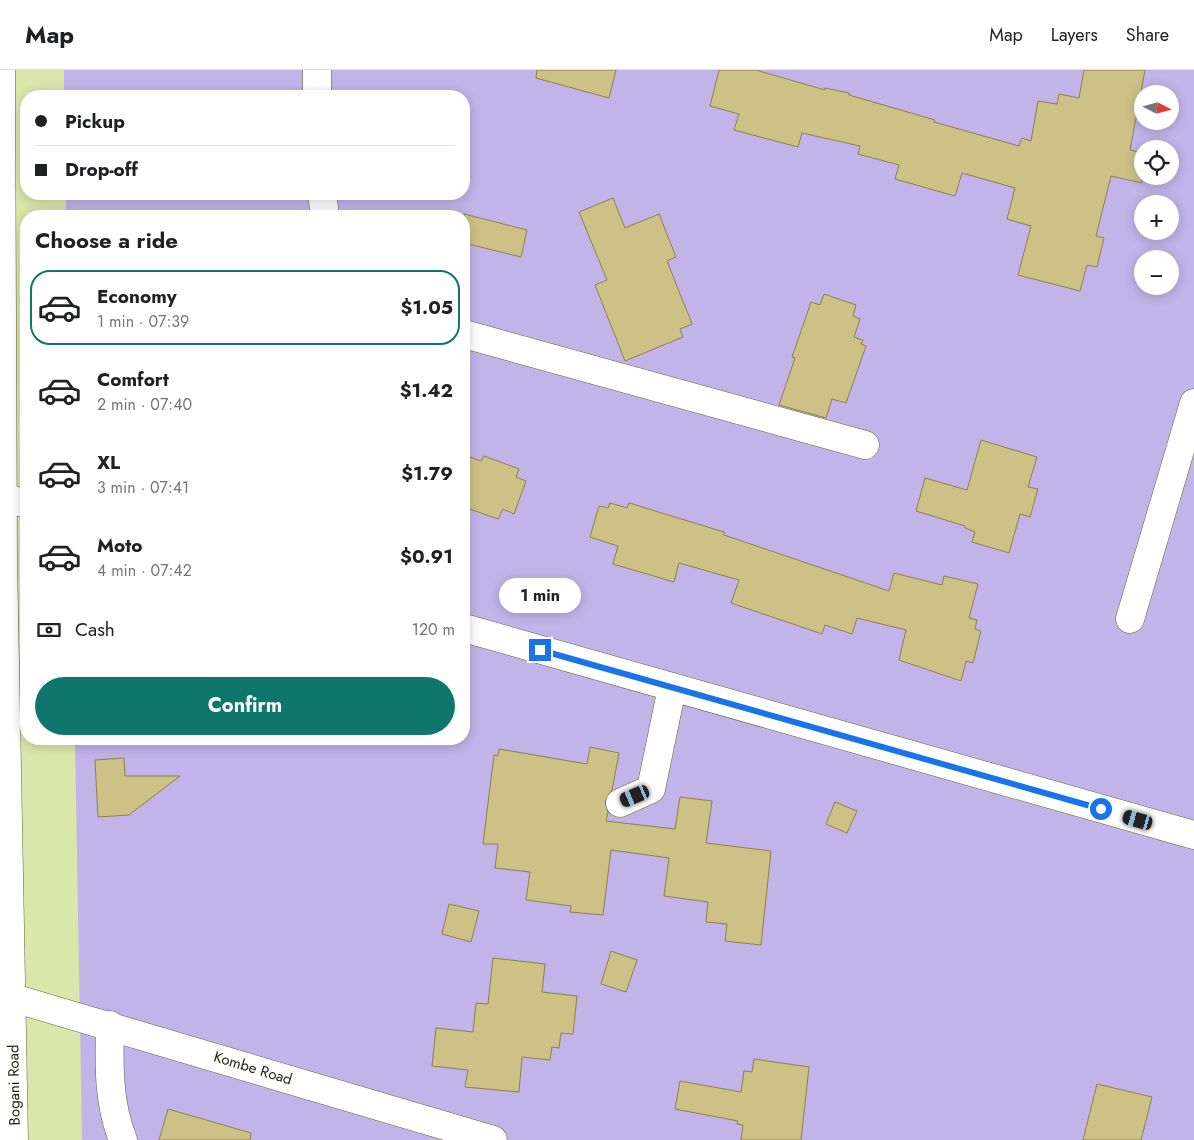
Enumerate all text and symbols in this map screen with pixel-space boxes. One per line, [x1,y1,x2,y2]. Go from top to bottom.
text: Map [25,17,74,52]
text: Map [989,22,1023,48]
text: Layers [1051,22,1098,48]
text: Share [1126,22,1169,48]
north arrow [1134,85,1179,130]
map controls [1134,85,1179,295]
text: Pickup [65,108,125,135]
button: locate [1134,140,1179,185]
text: Drop-off [65,156,138,183]
button: + [1134,195,1179,240]
text: Choose a ride [35,224,178,256]
button: − [1134,250,1179,295]
text: Economy [97,283,177,310]
icon: car [37,285,82,330]
text: $1.05 [401,294,453,321]
text: 1 min · 07:39 [97,310,189,333]
text: Comfort [97,366,169,393]
icon: car [37,368,82,413]
text: $1.42 [400,377,453,404]
text: 2 min · 07:40 [97,393,192,416]
text: XL [97,449,120,476]
icon: car [37,451,82,496]
text: $1.79 [401,460,453,487]
text: 3 min · 07:41 [97,476,189,499]
text: Moto [97,532,142,559]
icon: car [37,534,82,579]
text: $0.91 [400,543,453,570]
text: 4 min · 07:42 [97,559,192,582]
callout: 1 min [499,578,581,612]
text: 1 min [520,584,560,607]
icon: cash [35,616,63,644]
text: Cash [75,616,115,643]
text: 120 m [412,618,455,641]
route end [529,639,551,661]
button: Confirm [35,677,455,735]
car [618,783,651,809]
route start [1090,798,1112,820]
car [1121,809,1154,831]
street label: Bogani Road [2,1044,26,1126]
street label: Kombe Road [211,1046,295,1090]

